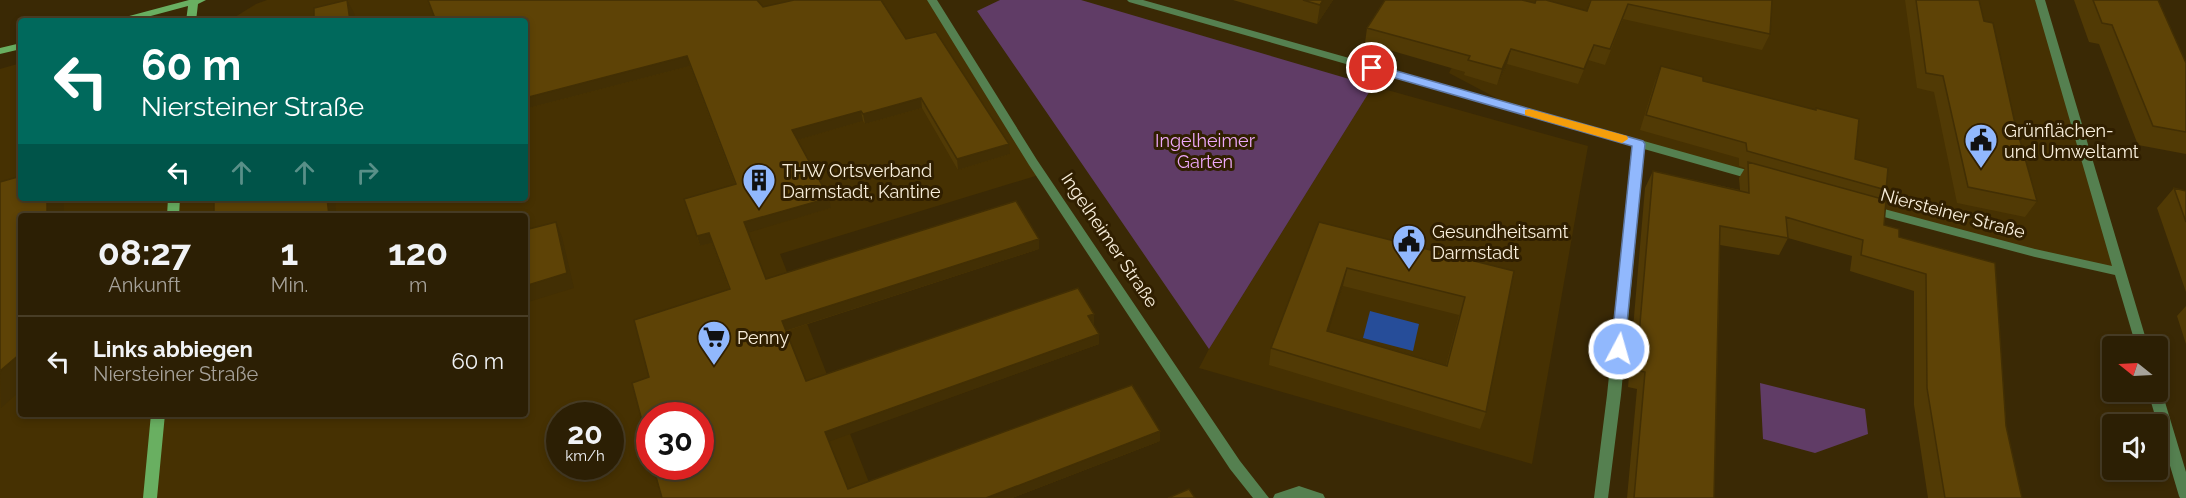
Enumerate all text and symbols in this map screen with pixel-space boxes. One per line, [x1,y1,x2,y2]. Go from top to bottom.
text: 60 m [141,41,241,90]
icon: left [42,42,120,120]
pin [1346,42,1397,93]
icon: arrive [1355,51,1388,84]
text: Niersteiner Straße [141,91,364,122]
place label: Grünflächen- und Umweltamt [2004,120,2139,162]
public building icon: Grünflächen- und Umweltamt [1963,122,1999,169]
park label: Ingelheimer Garten [1155,130,1256,172]
icon: left [162,156,195,189]
icon: ahead [225,156,258,189]
icon: ahead [288,156,321,189]
icon: right [351,156,384,189]
place label: THW Ortsverband Darmstadt, Kantine [782,160,941,202]
building icon: THW Ortsverband Darmstadt, Kantine [741,162,777,209]
street label: Ingelheimer Straße [1057,169,1163,312]
street label: Niersteiner Straße [1878,184,2028,242]
place label: Gesundheitsamt Darmstadt [1432,221,1569,263]
public building icon: Gesundheitsamt Darmstadt [1391,223,1427,270]
text: 08:27 [98,231,191,273]
text: 1 [281,231,298,273]
text: 120 [388,231,448,273]
text: Ankunft [108,273,181,297]
text: Min. [271,273,308,297]
text: m [409,273,427,297]
position arrow [1587,317,1651,381]
supermarket icon: Penny [696,319,732,366]
place label: Penny [737,327,789,348]
text: Links abbiegen [93,336,253,362]
north arrow [2102,336,2168,402]
map controls [2102,336,2168,480]
icon: left [42,345,75,378]
text: 60 m [451,348,504,374]
text: Niersteiner Straße [93,362,258,386]
speed limit sign: 30 [636,402,714,480]
button: sound [2102,414,2168,480]
text: 20 [567,416,603,451]
text: km/h [565,447,605,465]

